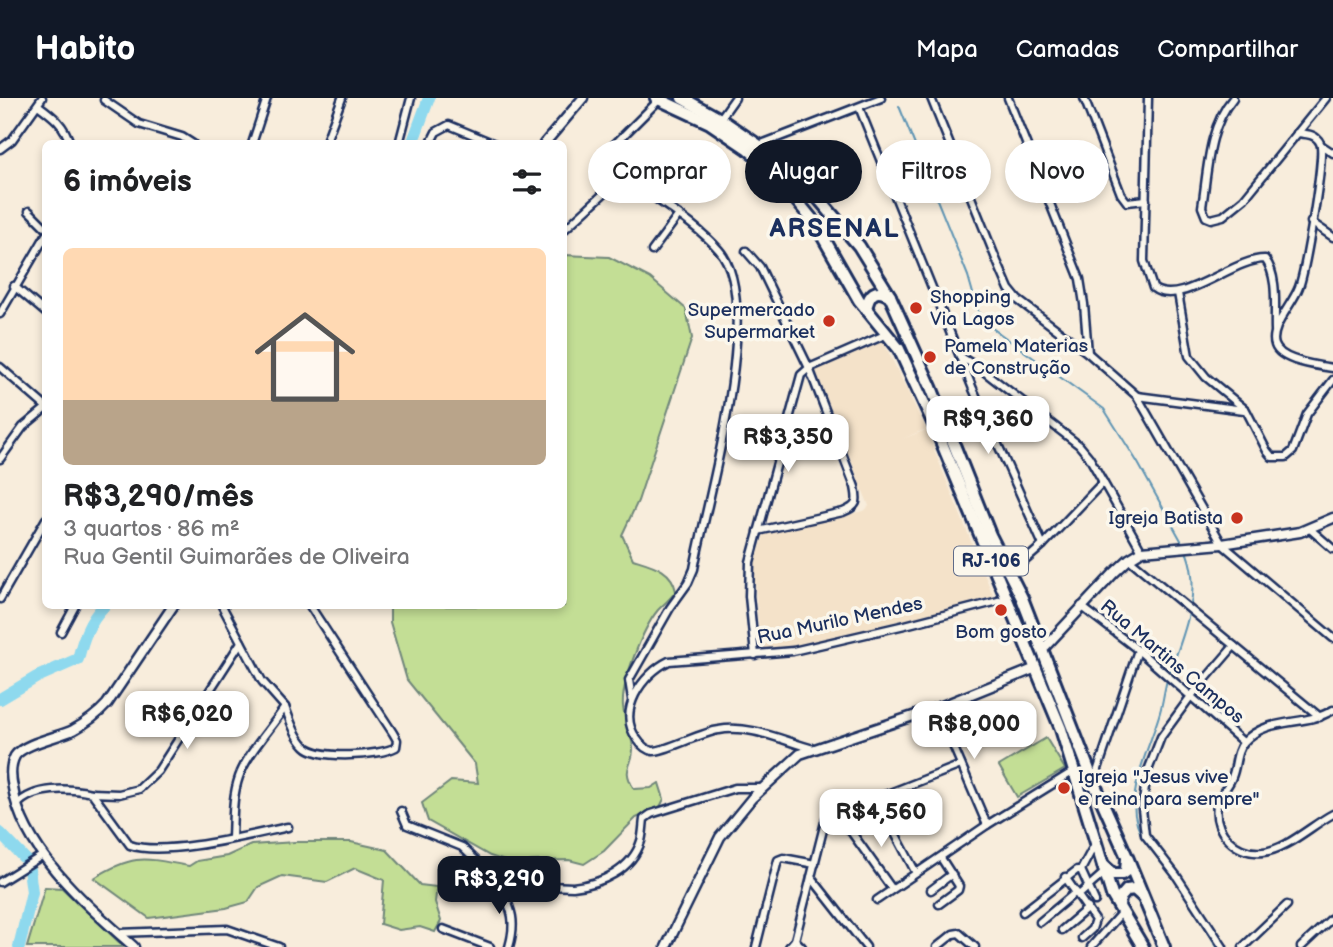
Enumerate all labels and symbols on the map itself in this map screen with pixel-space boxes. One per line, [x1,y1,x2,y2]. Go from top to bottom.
district label: ARSENAL [769,214,900,245]
place label: Shopping Via Lagos [930,286,1014,331]
place label: Supermercado Supermarket [688,299,815,344]
marker: Shopping Via Lagos [908,300,924,316]
marker: Supermercado Supermarket [821,313,837,329]
place label: Pamela Materias de Construção [944,335,1088,380]
marker: Pamela Materias de Construção [922,349,938,365]
pin: R$9,360 [923,396,1053,456]
pin: R$3,350 [723,414,853,474]
place label: Igreja Batista [1109,507,1223,530]
marker: Igreja Batista [1229,510,1245,526]
road number: RJ-106 [954,546,1028,575]
street label: Rua Murilo Mendes [755,592,925,650]
street label: Rua Martins Campos [1095,595,1249,729]
marker: Bom gosto [993,602,1009,618]
place label: Bom gosto [955,621,1047,644]
pin: R$6,020 [122,692,252,751]
pin: R$8,000 [909,702,1039,761]
place label: Igreja "Jesus vive e reina para sempre" [1078,766,1260,811]
marker: Igreja "Jesus vive e reina para sempre" [1056,780,1072,796]
pin: R$4,560 [816,790,946,849]
pin: R$3,290 [434,856,564,916]

